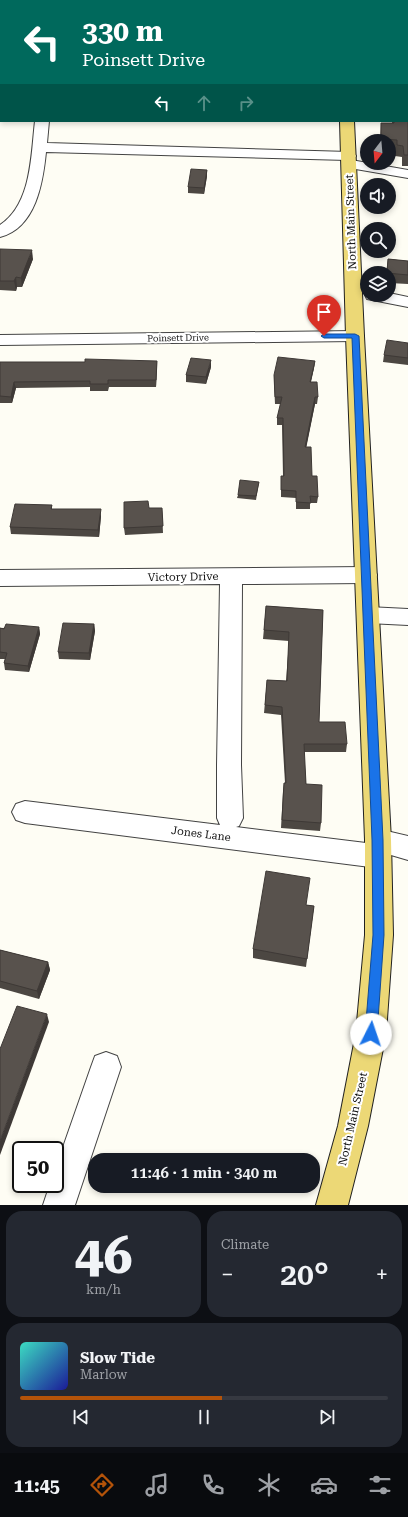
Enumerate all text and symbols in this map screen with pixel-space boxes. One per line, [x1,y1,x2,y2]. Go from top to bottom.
text: 330 m [82,15,163,48]
icon: left [16,16,68,68]
text: Poinsett Drive [82,49,205,70]
icon: left [151,92,173,114]
icon: ahead [193,92,215,114]
icon: right [235,92,257,114]
north arrow [360,134,396,170]
map controls [360,134,396,302]
street label: North Main Street [343,174,359,270]
button: sound [360,178,396,214]
button: search [360,222,396,258]
button: layers [360,266,396,302]
pin [307,295,341,336]
icon: arrive [313,301,335,323]
street label: Poinsett Drive [147,332,209,344]
street label: Victory Drive [147,570,219,584]
street label: Jones Lane [170,824,232,844]
position arrow [350,1013,392,1055]
street label: North Main Street [336,1071,370,1167]
speed limit sign: 50 [12,1141,64,1193]
text: 11:46 · 1 min · 340 m [131,1164,277,1182]
text: 46 [74,1225,133,1286]
text: Climate [221,1237,269,1252]
text: 20° [280,1257,329,1292]
text: − [221,1262,233,1287]
text: + [376,1262,388,1287]
text: km/h [86,1282,121,1297]
text: Slow Tide [80,1349,155,1367]
text: Marlow [80,1367,127,1382]
icon: previous [70,1406,92,1428]
icon: pause [193,1406,215,1428]
icon: next [316,1406,338,1428]
icon: directions [88,1471,116,1499]
icon: music [143,1471,171,1499]
icon: phone [199,1471,227,1499]
icon: climate [255,1471,283,1499]
icon: car [310,1471,338,1499]
icon: filters [366,1471,394,1499]
text: 11:45 [14,1475,60,1496]

